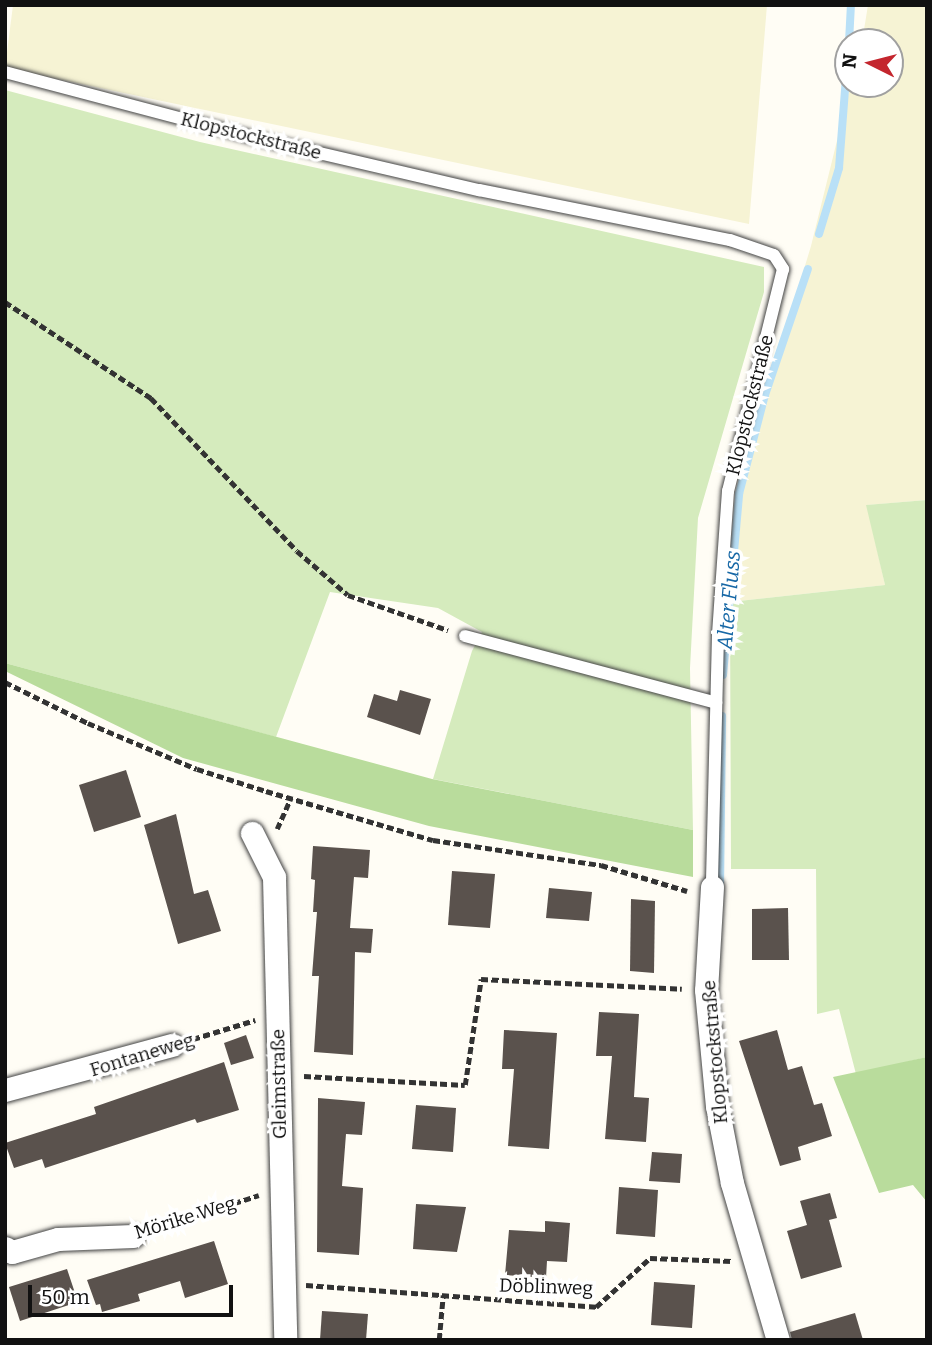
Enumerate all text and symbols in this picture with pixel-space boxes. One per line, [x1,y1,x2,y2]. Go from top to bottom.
north arrow [834,28,904,98]
text: N [837,52,862,69]
street label: Klopstockstraße [178,108,324,164]
street label: Klopstockstraße [722,332,778,478]
water label: Alter Fluss [712,550,746,650]
street label: Klopstockstraße [697,979,733,1125]
street label: Fontaneweg [87,1028,197,1082]
street label: Gleimstraße [267,1029,291,1139]
street label: Mörike Weg [132,1192,238,1244]
scale bar [32,1272,236,1316]
street label: Döblinweg [499,1274,593,1300]
text: 50 m [41,1284,90,1310]

